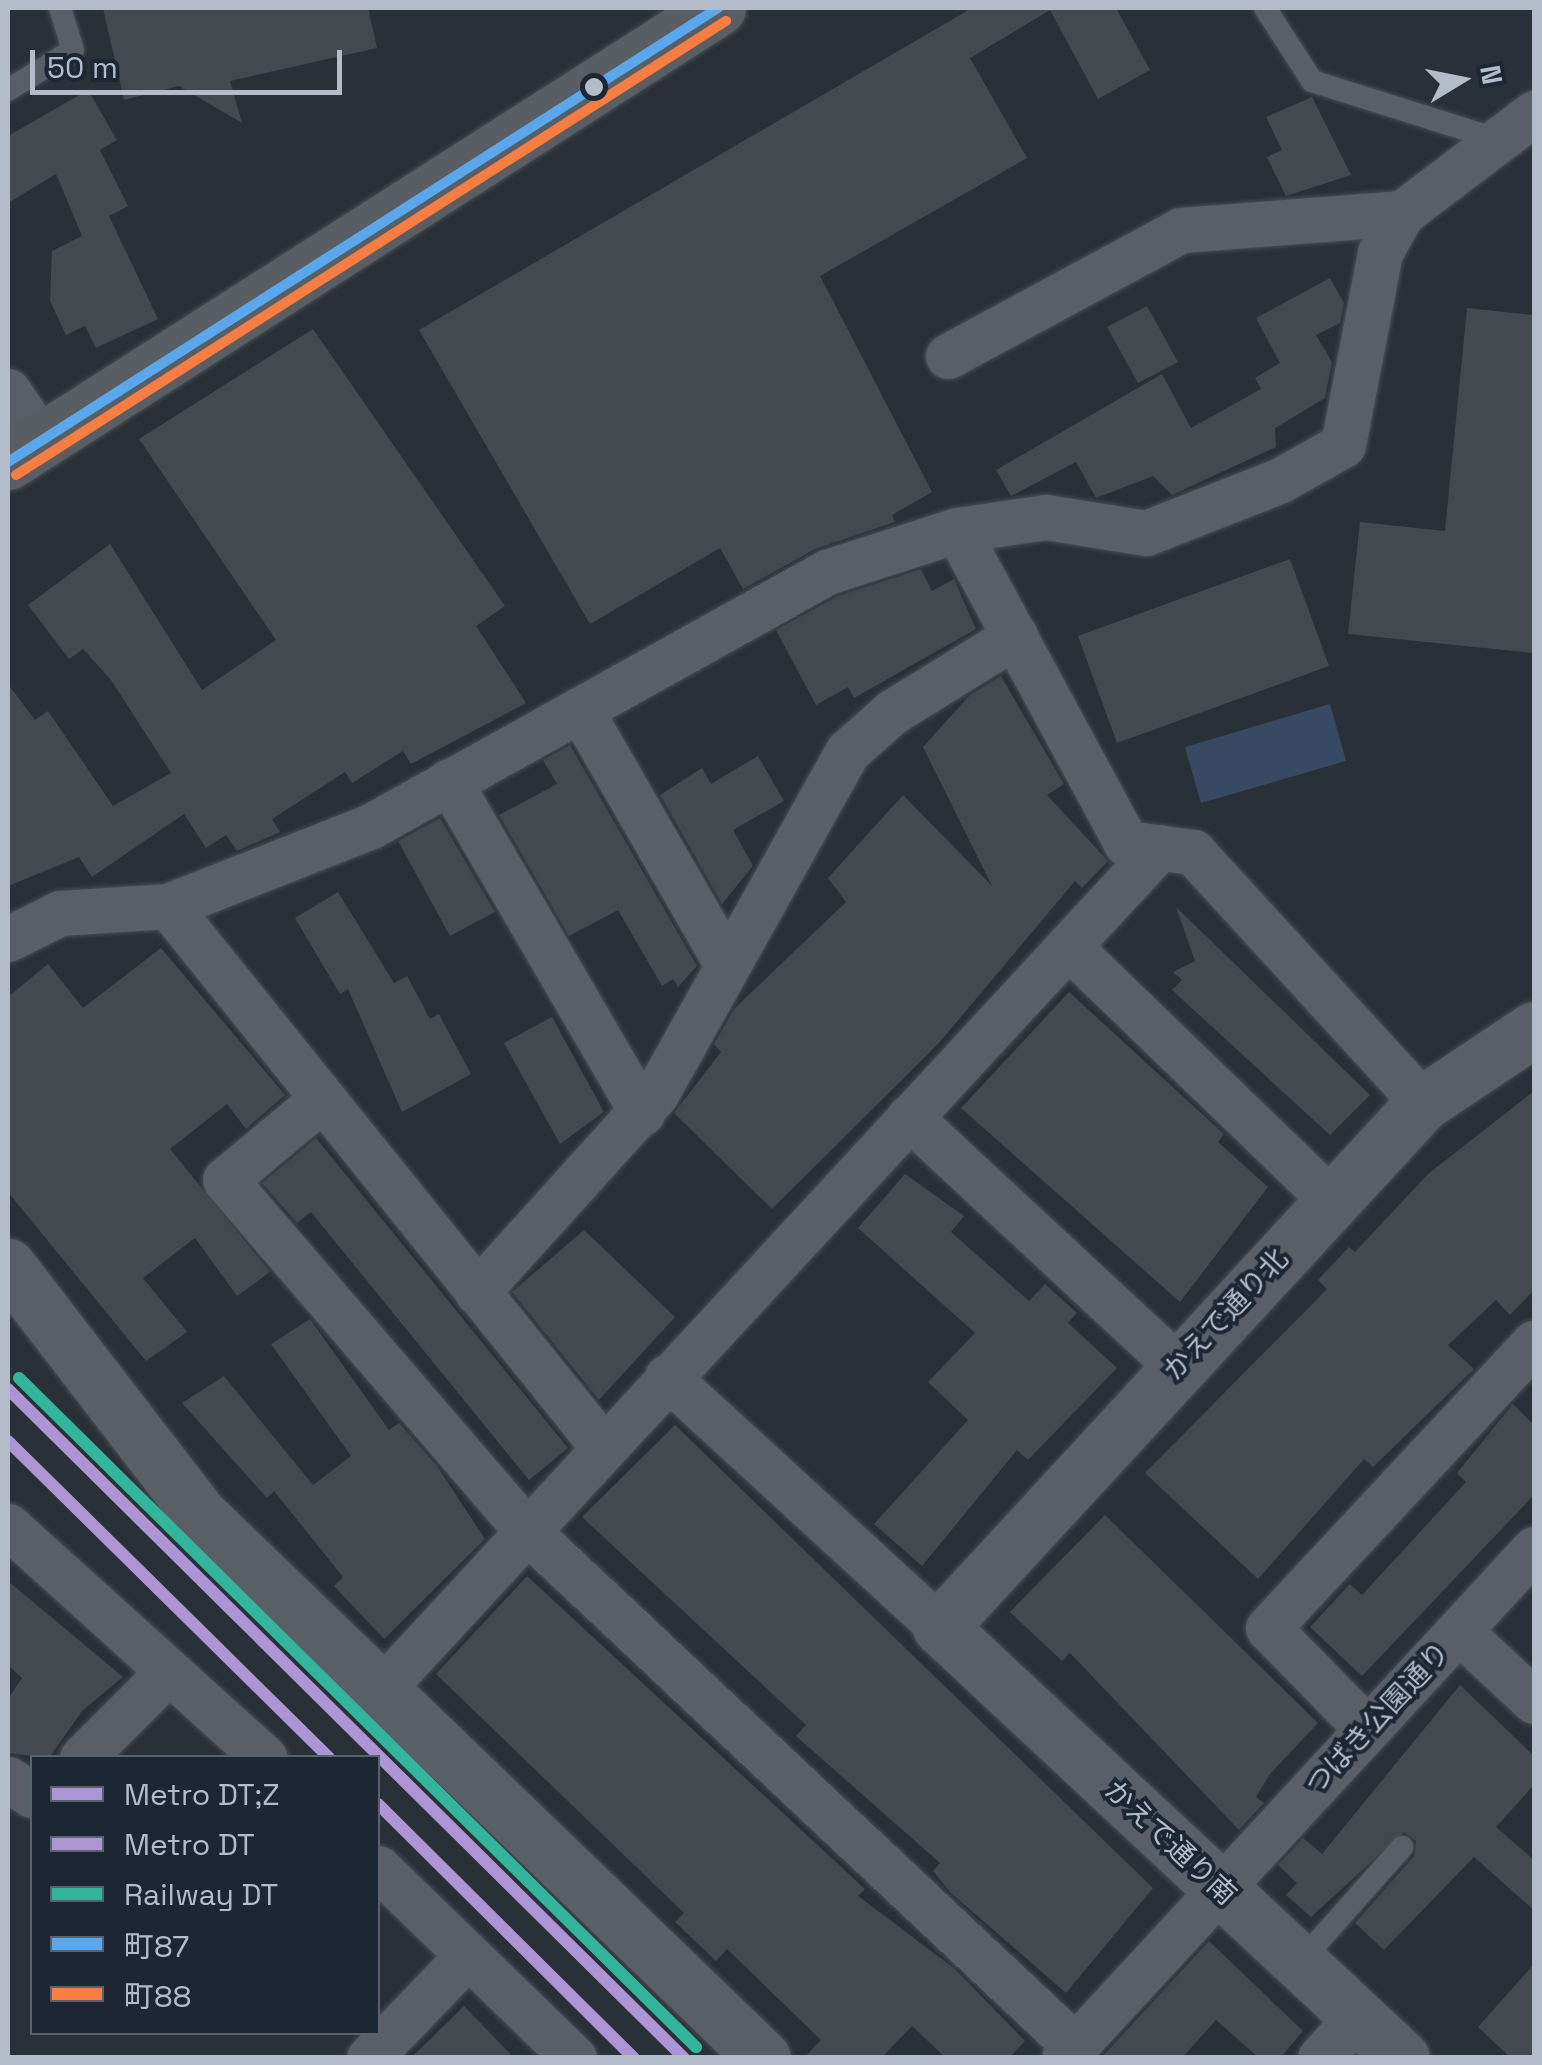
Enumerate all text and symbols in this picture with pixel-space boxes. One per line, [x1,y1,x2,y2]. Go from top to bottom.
scale bar [35,30,348,92]
north arrow [1412,30,1512,130]
text: 50 m [47,48,118,87]
text: N [1472,62,1511,87]
unlabelled marker [584,77,604,97]
street label: かえで通り北 [1155,1241,1295,1387]
street label: つばき公園通り [1298,1635,1456,1801]
legend [30,1755,380,2035]
street label: かえで通り南 [1098,1772,1244,1912]
text: Metro DT;Z [124,1775,279,1814]
text: Metro DT [124,1825,255,1864]
text: Railway DT [124,1875,278,1914]
text: 町87 [124,1927,189,1966]
text: 町88 [124,1977,191,2016]

